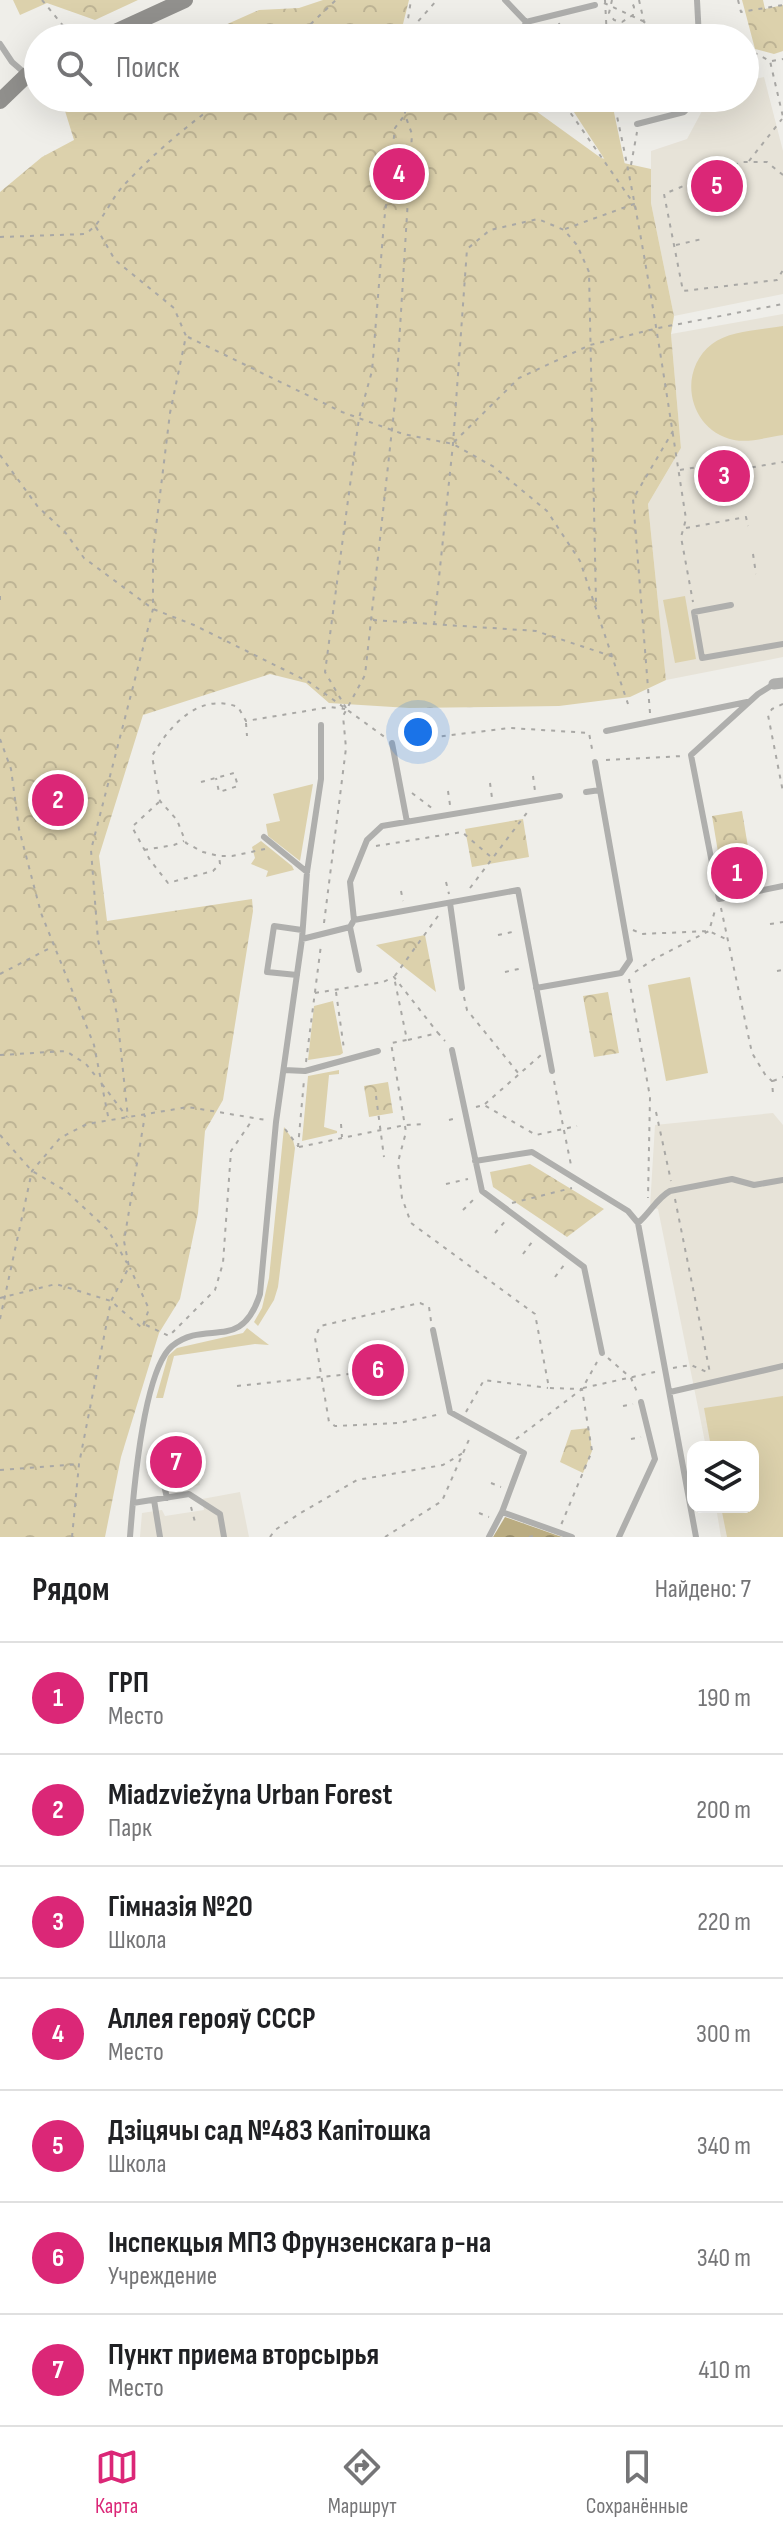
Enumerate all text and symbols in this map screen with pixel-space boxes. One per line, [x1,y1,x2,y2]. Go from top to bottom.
search box [24,24,759,112]
icon: search [52,46,96,90]
text: Поиск [116,50,179,86]
pin: 4 [373,144,425,204]
pin: 5 [691,156,743,216]
pin: 3 [698,446,750,506]
your location [398,712,438,752]
pin: 2 [32,770,84,830]
pin: 1 [711,843,763,903]
pin: 6 [352,1340,404,1400]
pin: 7 [150,1432,202,1492]
map controls [687,1441,759,1513]
button: layers [687,1441,759,1513]
text: Рядом [32,1569,110,1610]
text: Найдено: 7 [655,1574,751,1605]
text: ГРП [108,1665,149,1701]
text: 1 [53,1683,63,1714]
text: 190 m [698,1683,751,1714]
text: Место [108,1701,164,1732]
text: Miadzviežyna Urban Forest [108,1777,392,1813]
text: 2 [52,1795,64,1826]
text: 200 m [696,1795,751,1826]
text: Парк [108,1813,152,1844]
text: Гімназія №20 [108,1889,253,1925]
text: 3 [52,1907,64,1938]
text: 220 m [697,1907,751,1938]
text: Школа [108,1925,167,1956]
text: Аллея герояў СССР [108,2001,316,2037]
text: 4 [52,2019,64,2050]
text: 300 m [696,2019,751,2050]
text: Место [108,2037,164,2068]
text: Дзіцячы сад №483 Капітошка [108,2113,431,2149]
text: 5 [52,2131,64,2162]
text: 340 m [697,2131,751,2162]
text: Школа [108,2149,167,2180]
text: Інспекцыя МПЗ Фрунзенскага р-на [108,2225,491,2261]
text: 6 [52,2243,64,2274]
text: 340 m [697,2243,751,2274]
text: Учреждение [108,2261,217,2292]
text: Пункт приема вторсырья [108,2337,379,2373]
text: 7 [52,2355,64,2386]
text: 410 m [699,2355,751,2386]
text: Место [108,2373,164,2404]
tab: Карта [95,2445,139,2520]
tab: Маршрут [328,2445,397,2520]
tab: Сохранённые [586,2445,688,2520]

